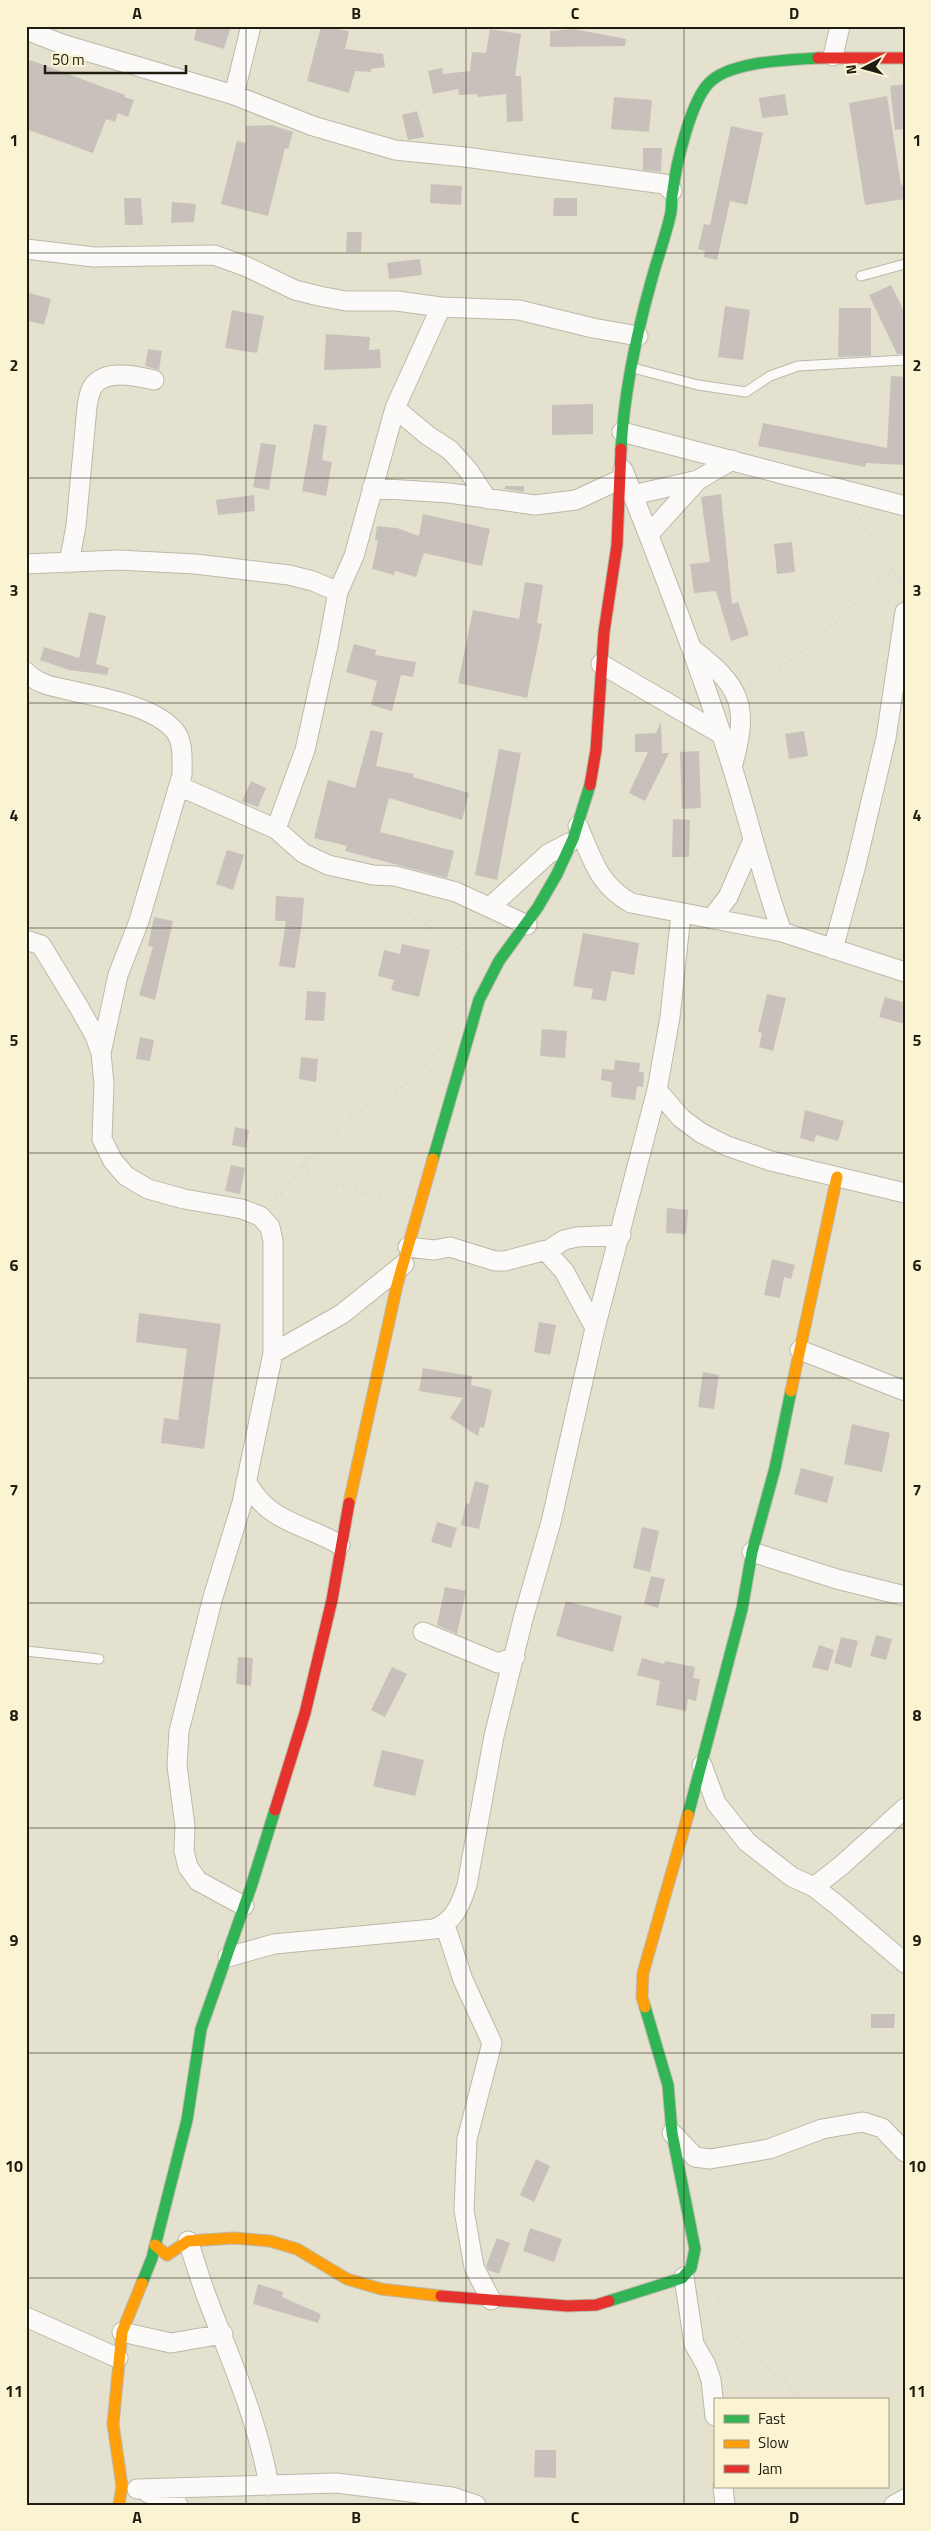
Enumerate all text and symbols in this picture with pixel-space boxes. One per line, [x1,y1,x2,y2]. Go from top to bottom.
text: A [132,1,142,25]
text: B [351,1,361,25]
text: C [571,1,580,25]
text: D [789,1,799,25]
scale bar [45,42,186,74]
north arrow [838,42,888,92]
text: 50 m [52,48,85,71]
text: N [840,63,862,75]
text: 1 [10,128,18,152]
text: 1 [913,128,921,152]
text: 2 [10,353,18,377]
text: 2 [913,353,921,377]
text: 3 [10,578,18,602]
text: 3 [913,578,921,602]
text: 4 [10,803,19,827]
text: 4 [913,803,922,827]
text: 5 [10,1028,19,1052]
text: 5 [913,1028,922,1052]
text: 6 [10,1253,19,1277]
text: 6 [913,1253,922,1277]
text: 7 [10,1478,18,1502]
text: 7 [913,1478,921,1502]
text: 8 [10,1703,19,1727]
text: 8 [913,1703,922,1727]
text: 9 [10,1928,19,1952]
text: 9 [913,1928,922,1952]
text: 10 [5,2154,23,2178]
text: 10 [908,2154,926,2178]
text: 11 [5,2379,23,2403]
text: 11 [908,2379,926,2403]
legend [714,2398,888,2488]
text: Fast [758,2407,786,2430]
text: Slow [758,2431,789,2454]
text: Jam [758,2457,782,2480]
text: A [132,2505,142,2529]
text: B [351,2505,361,2529]
text: C [571,2505,580,2529]
text: D [789,2505,799,2529]

